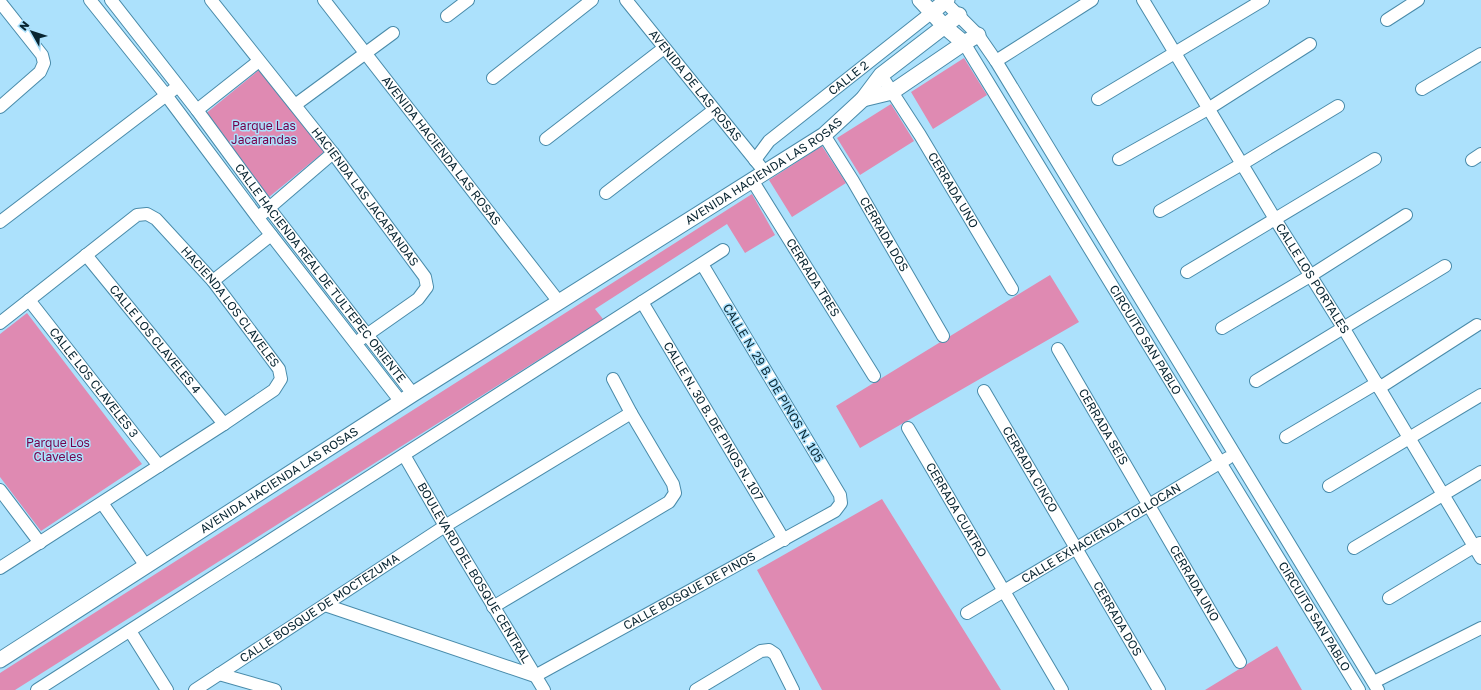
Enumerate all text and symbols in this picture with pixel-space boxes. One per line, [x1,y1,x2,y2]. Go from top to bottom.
north arrow [12,12,52,52]
text: N [16,18,32,33]
street label: AVENIDA DE LAS ROSAS [646,26,745,144]
street label: CALLE 2 [825,57,871,98]
street label: AVENIDA HACIENDA LAS ROSAS [379,73,505,228]
street label: AVENIDA HACIENDA LAS ROSAS [682,114,846,228]
park label: Parque Las Jacarandas [231,118,297,147]
street label: HACIENDA LAS JACARANDAS [309,124,423,269]
street label: CERRADA UNO [925,149,982,231]
street label: CALLE HACIENDA REAL DE TULTEPEC ORIENTE [232,160,409,385]
street label: CERRADA DOS [857,194,912,274]
street label: CALLE LOS PORTALES [1273,220,1353,336]
street label: CERRADA TRES [783,235,843,320]
street label: HACIENDA LOS CLAVELES [178,243,283,370]
street label: CALLE LOS CLAVELES 4 [107,282,204,396]
street label: CIRCUITO SAN PABLO [1107,282,1185,398]
street label: CALLE N. 29 B. DE PINOS N. 105 [720,301,827,465]
street label: CALLE LOS CLAVELES 3 [46,324,142,440]
street label: CALLE N. 30 B. DE PINOS N. 107 [660,339,767,503]
street label: CERRADA SEIS [1076,386,1132,468]
street label: AVENIDA HACIENDA LAS ROSAS [197,423,361,536]
street label: CERRADA CINCO [999,424,1061,515]
park label: Parque Los Claveles [26,435,90,464]
street label: CERRADA CUATRO [923,460,990,560]
street label: BOULEVARD DEL BOSQUE CENTRAL [414,480,534,666]
street label: CALLE EXHACIENDA TOLLOCAN [1018,480,1183,586]
street label: CERRADA UNO [1167,542,1223,624]
street label: CALLE BOSQUE DE PINOS [621,548,758,633]
street label: CALLE BOSQUE DE MOCTEZUMA [237,550,402,666]
street label: CIRCUITO SAN PABLO [1275,559,1354,674]
street label: CERRADA DOS [1090,579,1146,659]

